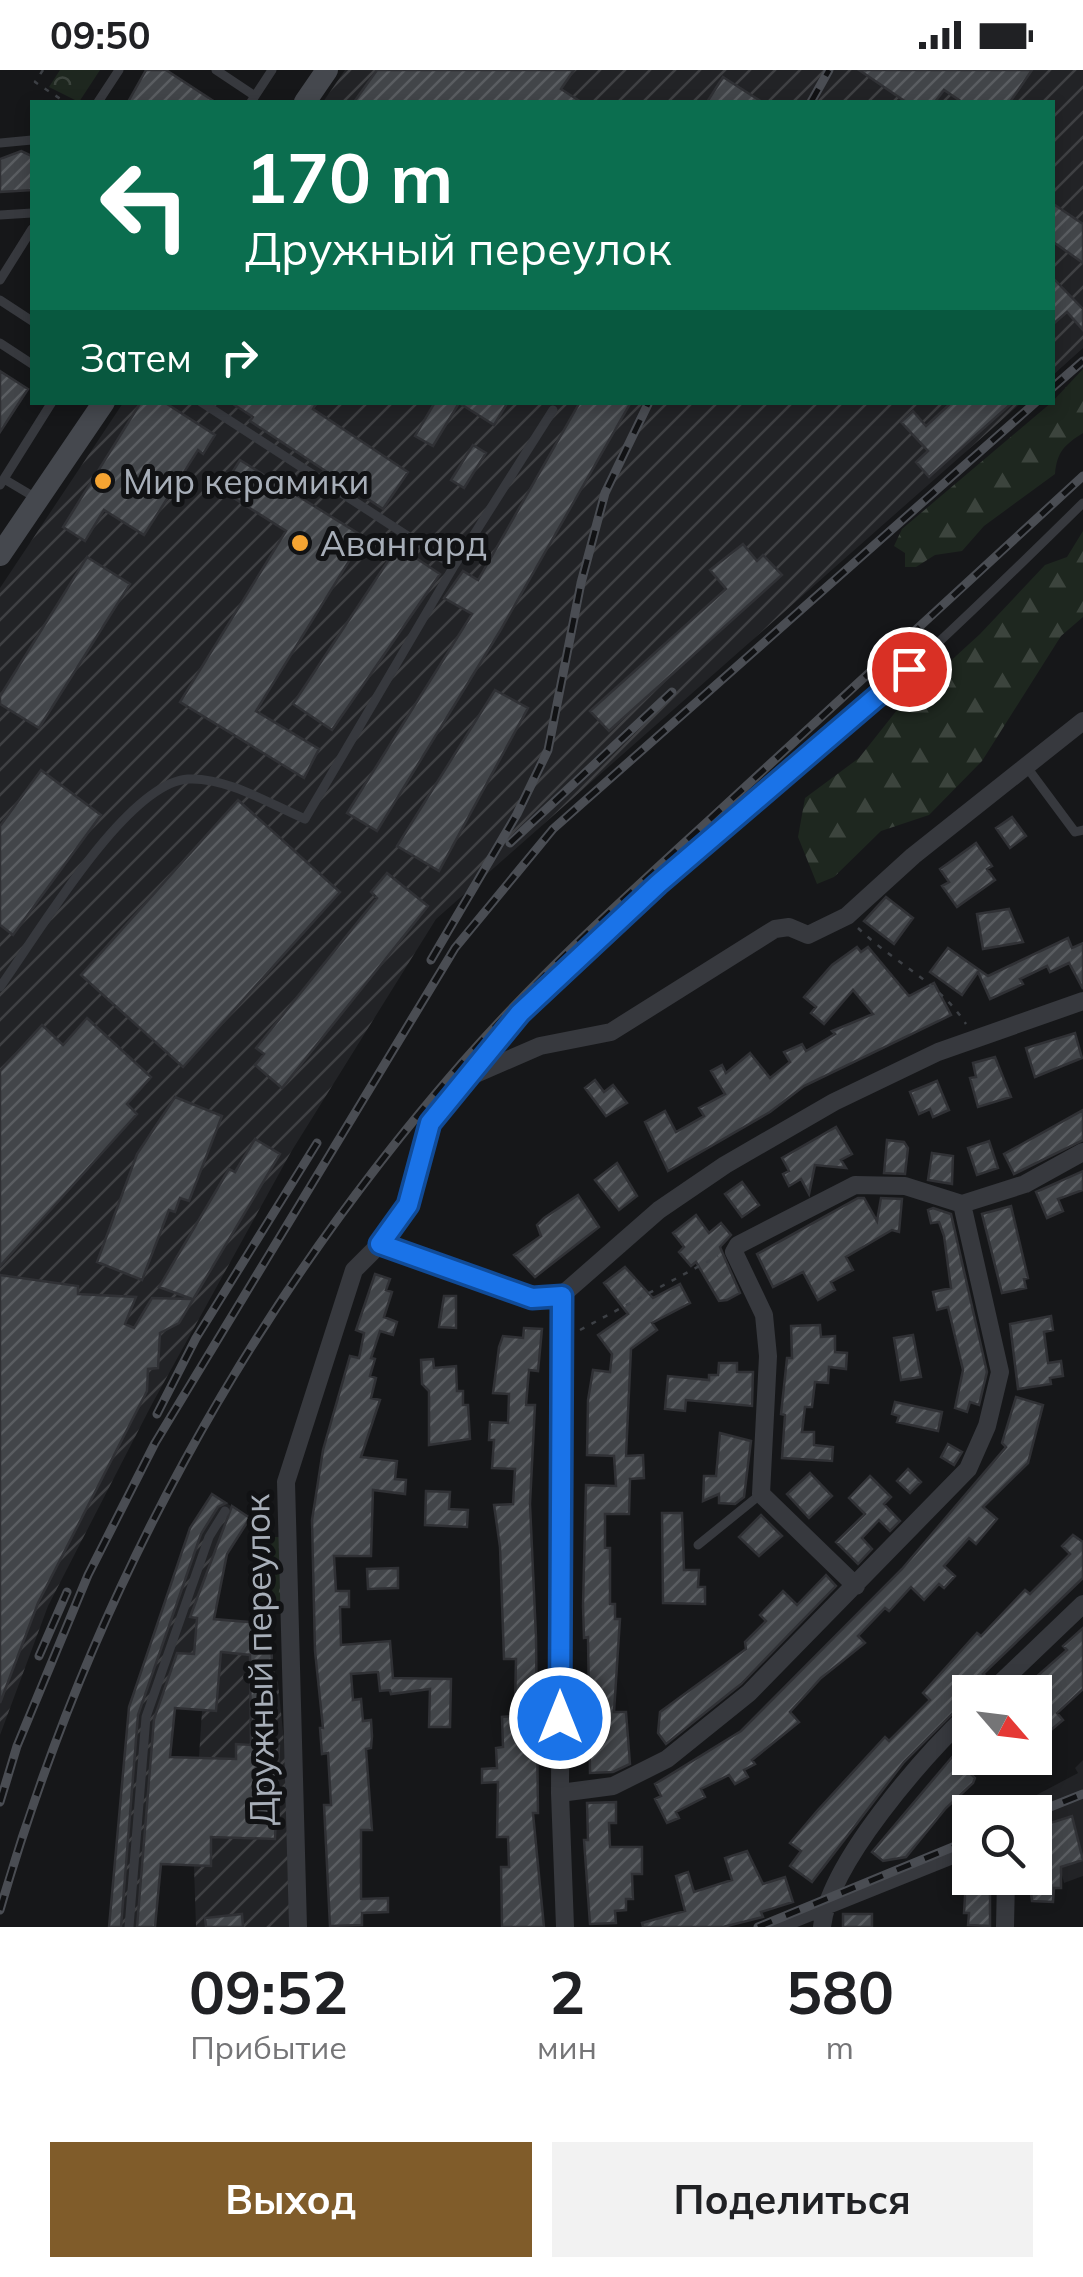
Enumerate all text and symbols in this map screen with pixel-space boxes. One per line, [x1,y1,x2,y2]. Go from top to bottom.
text: 09:50 [50,11,151,59]
text: 170 m [245,133,453,221]
icon: left [80,140,210,270]
text: Дружный переулок [245,220,671,276]
icon: right [212,330,267,385]
text: Затем [80,334,192,382]
place label: Мир керамики [123,459,369,503]
marker: Мир керамики [92,470,114,492]
place label: Авангард [320,521,487,565]
marker: Авангард [289,532,311,554]
pin [867,627,952,712]
icon: arrive [882,642,937,697]
street label: Дружный переулок [234,1494,284,1826]
position arrow [508,1666,612,1770]
north arrow [952,1675,1052,1775]
map controls [952,1675,1052,1895]
button: search [952,1795,1052,1895]
text: 09:52 [189,1954,348,2029]
text: 2 [549,1954,585,2029]
text: 580 [786,1954,894,2029]
text: Прибытие [190,2027,347,2067]
text: мин [537,2027,597,2067]
text: m [826,2027,854,2067]
button: Выход [50,2142,532,2257]
button: Поделиться [552,2142,1033,2257]

